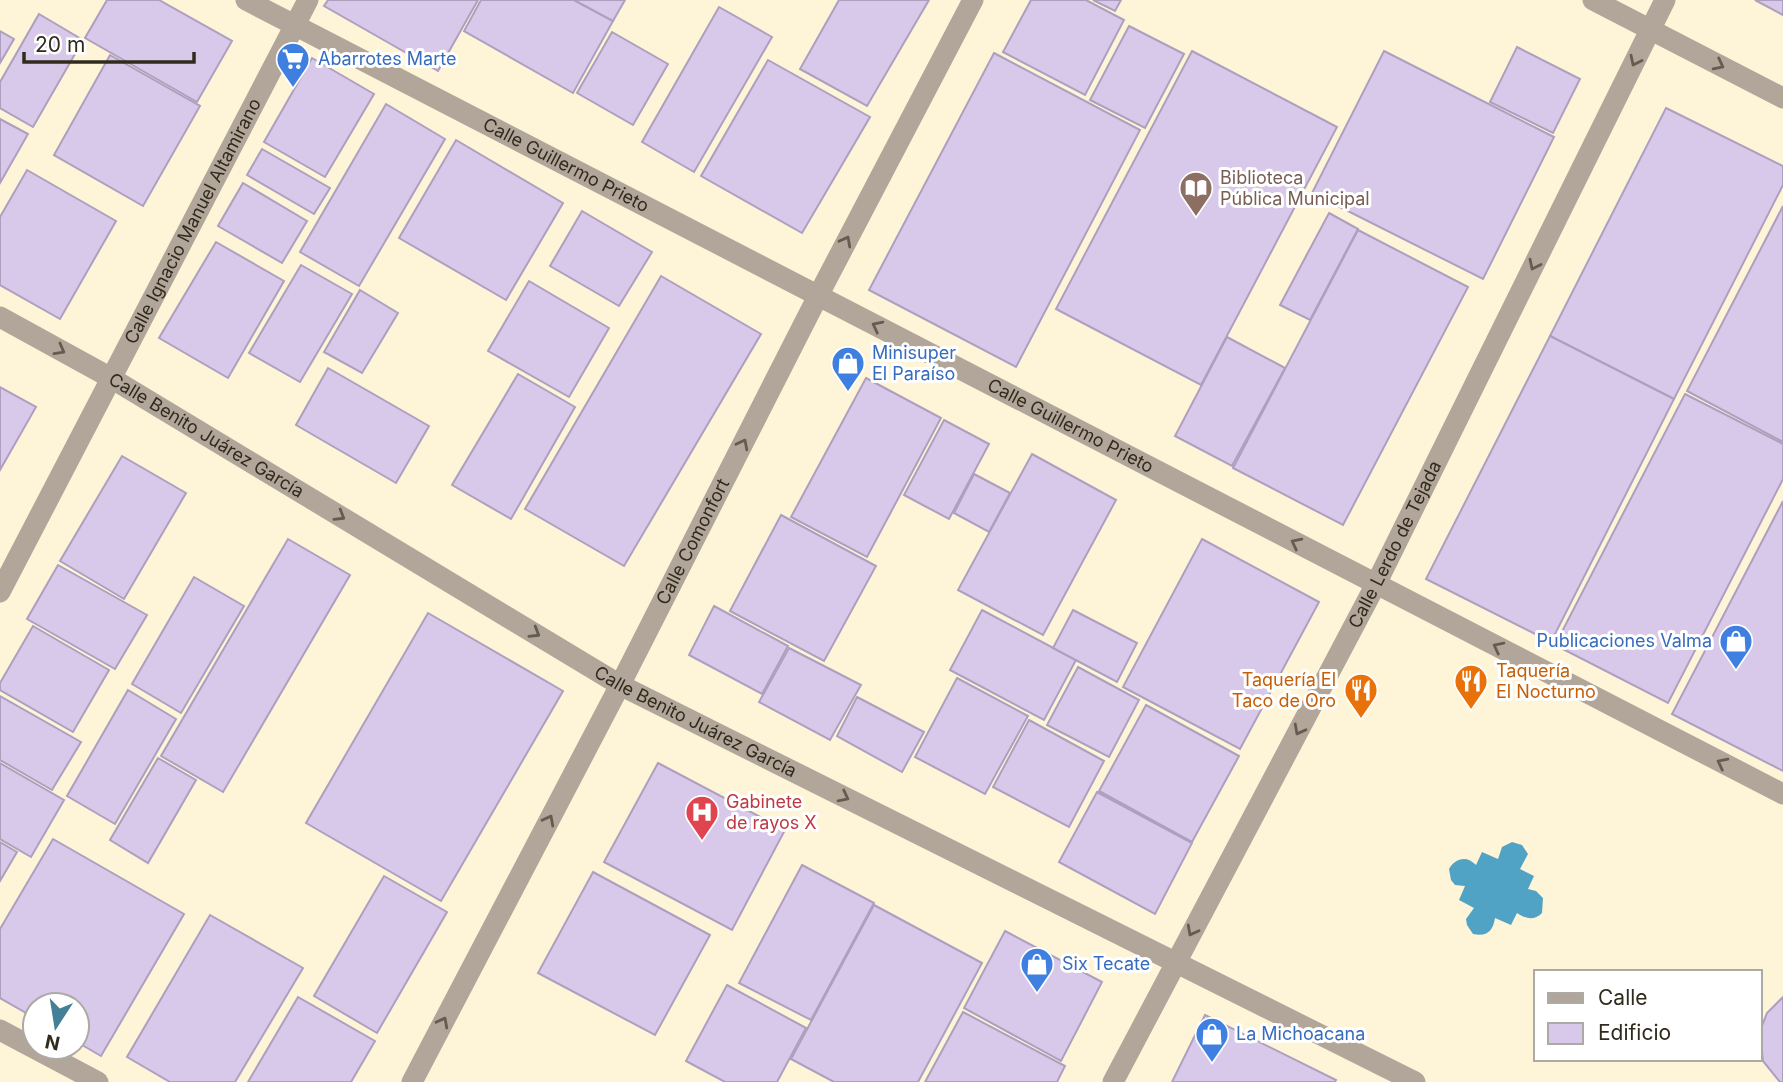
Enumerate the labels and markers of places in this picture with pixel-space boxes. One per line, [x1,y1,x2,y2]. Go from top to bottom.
supermarket icon: Abarrotes Marte [274,40,312,89]
place label: Abarrotes Marte [318,48,456,69]
place label: Biblioteca Pública Municipal [1220,167,1370,209]
library icon: Biblioteca Pública Municipal [1177,169,1215,218]
place label: Minisuper El Paraíso [872,342,956,384]
shop icon: Minisuper El Paraíso [829,344,867,393]
shop icon: Publicaciones Valma [1717,622,1755,671]
place label: Publicaciones Valma [1537,630,1712,651]
place label: Taquería El Nocturno [1496,660,1596,702]
restaurant icon: Taquería El Nocturno [1452,662,1490,711]
place label: Taquería El Taco de Oro [1232,669,1336,711]
restaurant icon: Taquería El Taco de Oro [1342,671,1380,720]
place label: Gabinete de rayos X [726,791,817,833]
hospital icon: Gabinete de rayos X [683,793,721,842]
shop icon: Six Tecate [1018,945,1056,994]
place label: Six Tecate [1062,953,1150,974]
shop icon: La Michoacana [1193,1015,1231,1064]
place label: La Michoacana [1236,1023,1365,1044]

